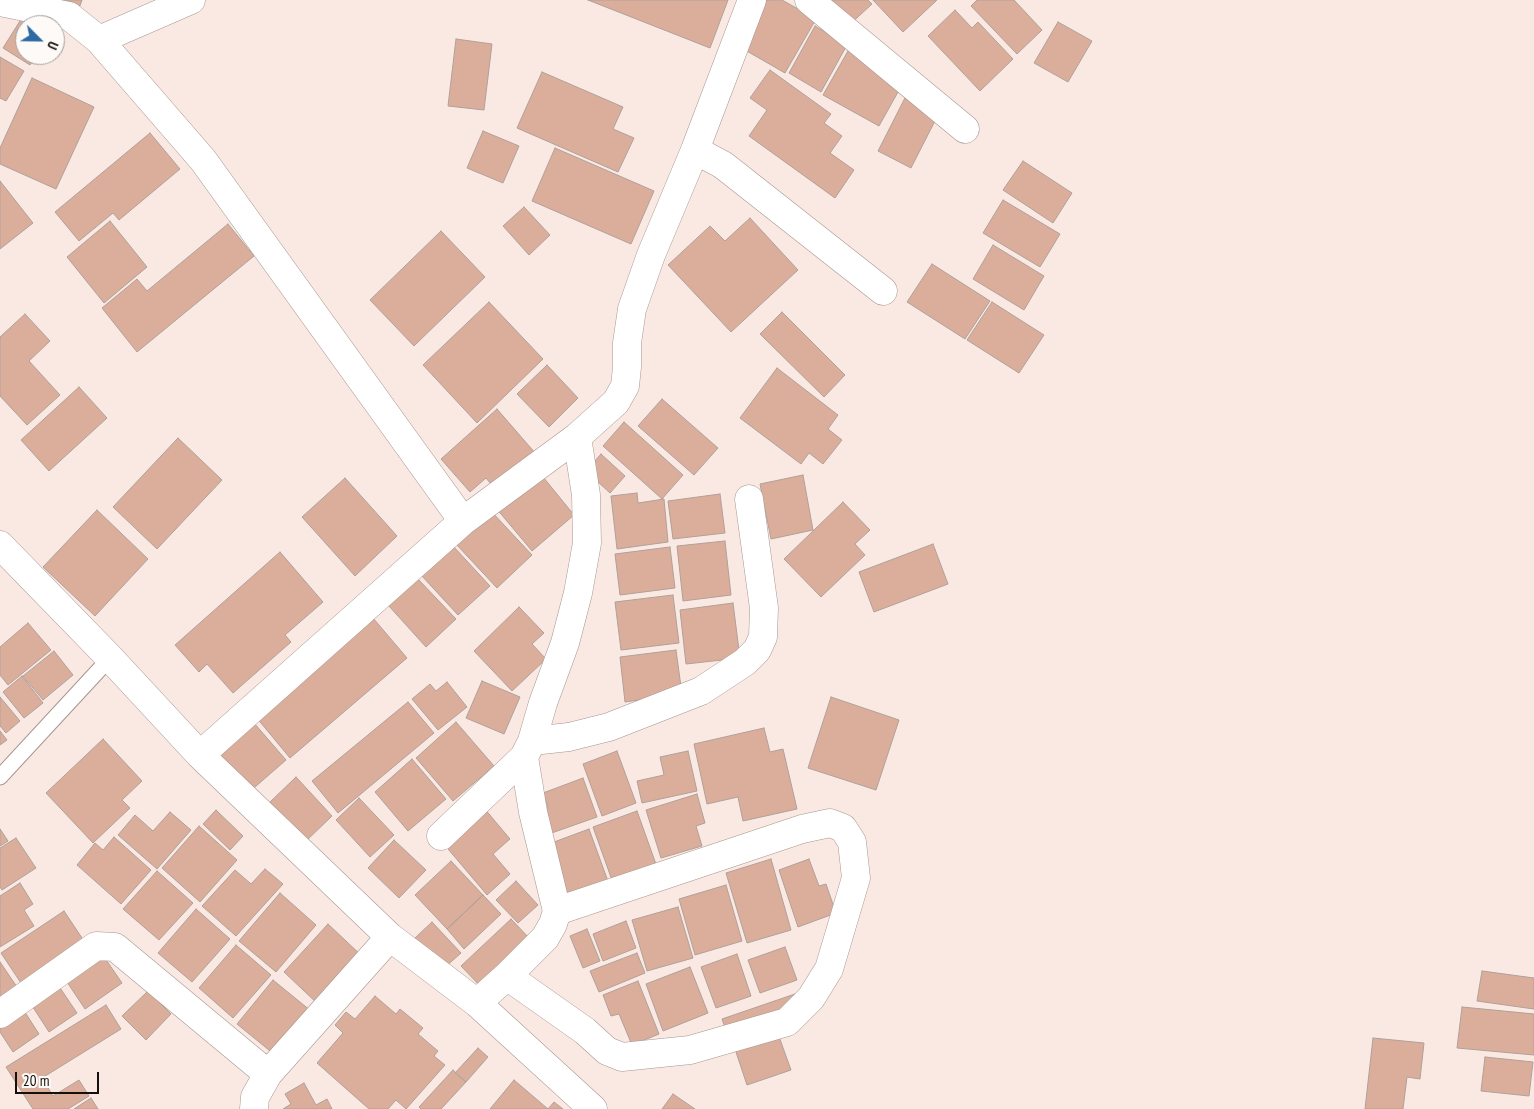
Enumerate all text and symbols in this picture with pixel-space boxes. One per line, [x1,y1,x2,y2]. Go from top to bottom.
north arrow [15,15,65,65]
text: U [43,39,63,52]
scale bar [18,1062,101,1094]
text: 20 m [23,1071,49,1090]

